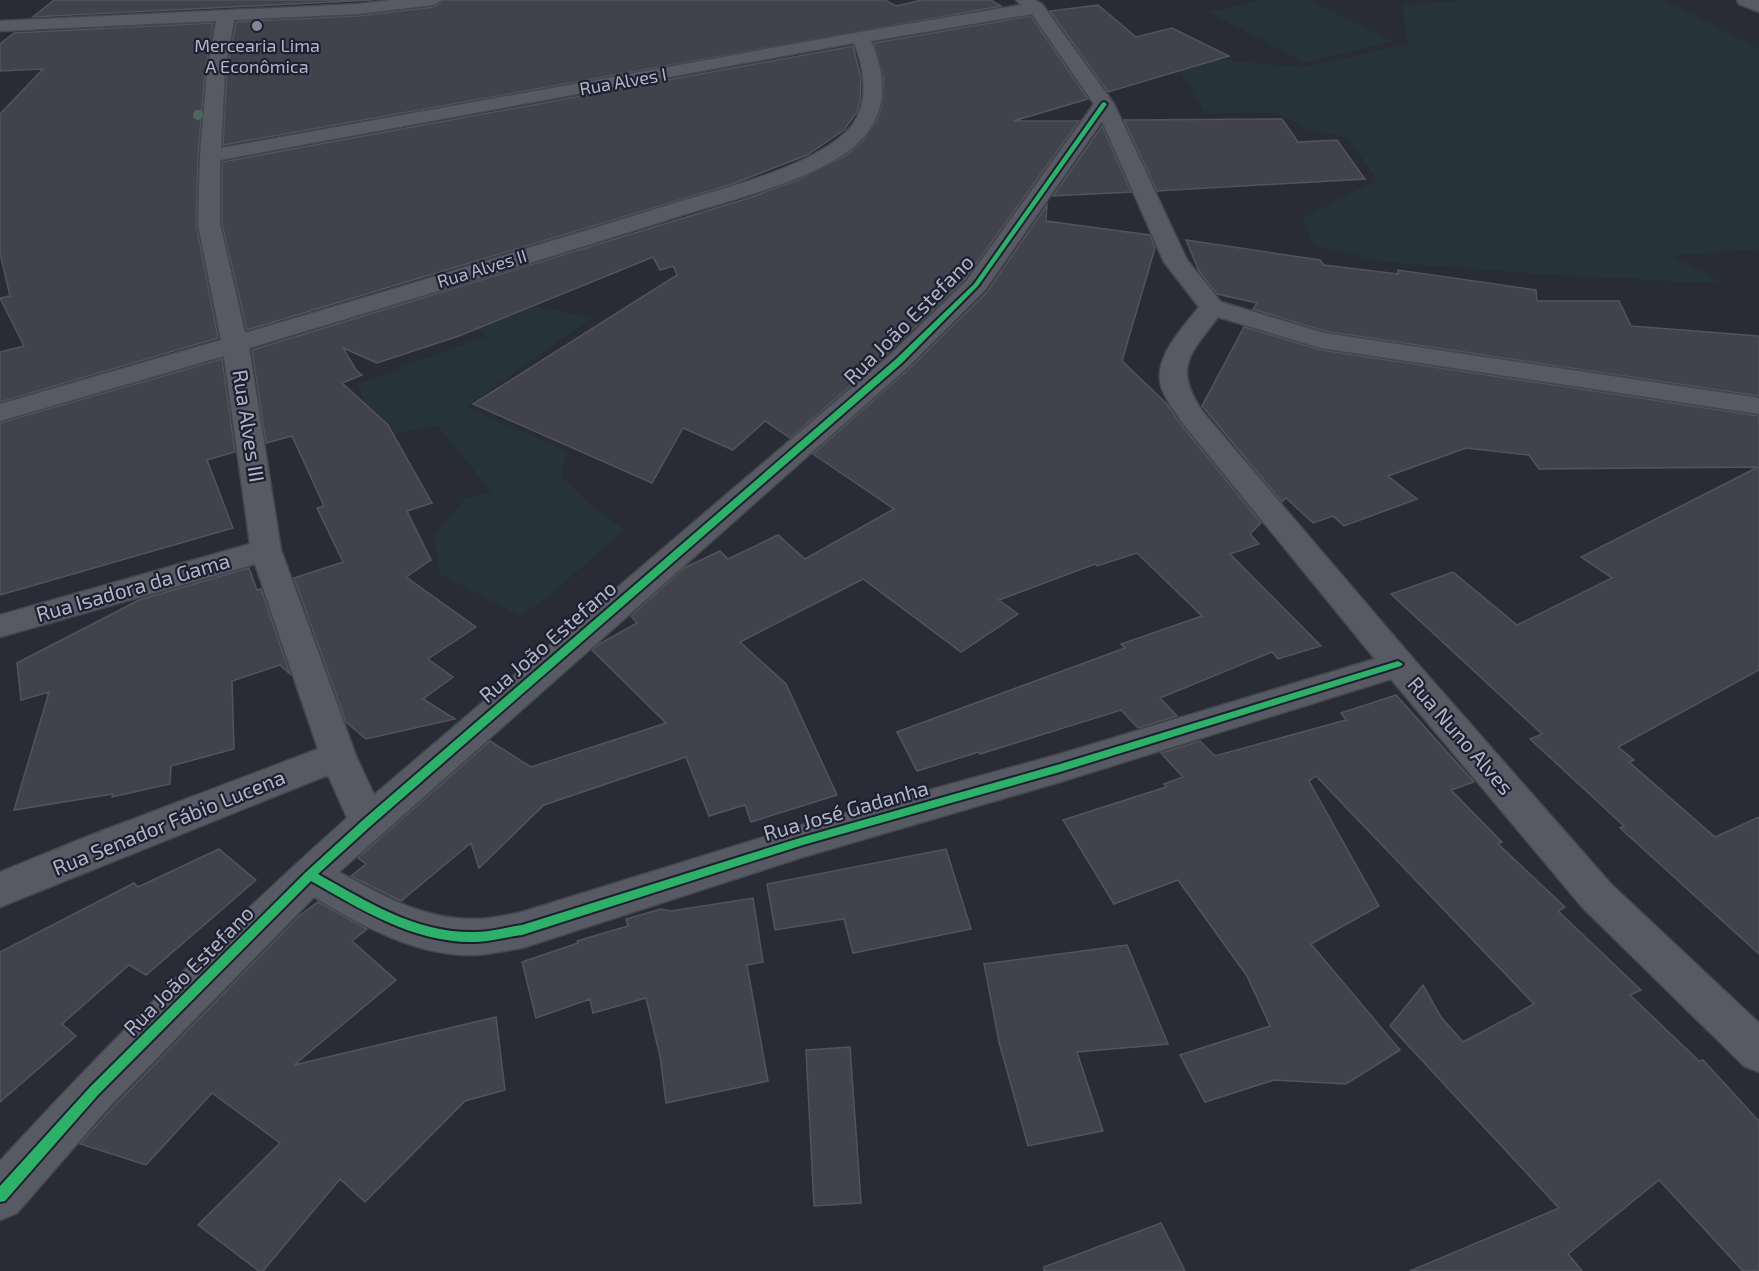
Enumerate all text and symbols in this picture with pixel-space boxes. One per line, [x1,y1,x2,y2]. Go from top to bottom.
marker: Mercearia Lima A Econômica [250,19,264,33]
place label: Mercearia Lima A Econômica [194,34,320,77]
street label: Rua Alves I [578,63,668,99]
street label: Rua Alves II [434,244,529,292]
street label: Rua João Estefano [838,249,978,389]
street label: Rua Alves III [228,368,271,484]
street label: Rua Isadora da Gama [33,547,232,626]
street label: Rua João Estefano [473,575,621,707]
street label: Rua Nuno Alves [1403,671,1519,799]
street label: Rua Senador Fábio Lucena [49,763,288,880]
street label: Rua José Gadanha [760,774,931,845]
street label: Rua João Estefano [118,900,258,1040]

